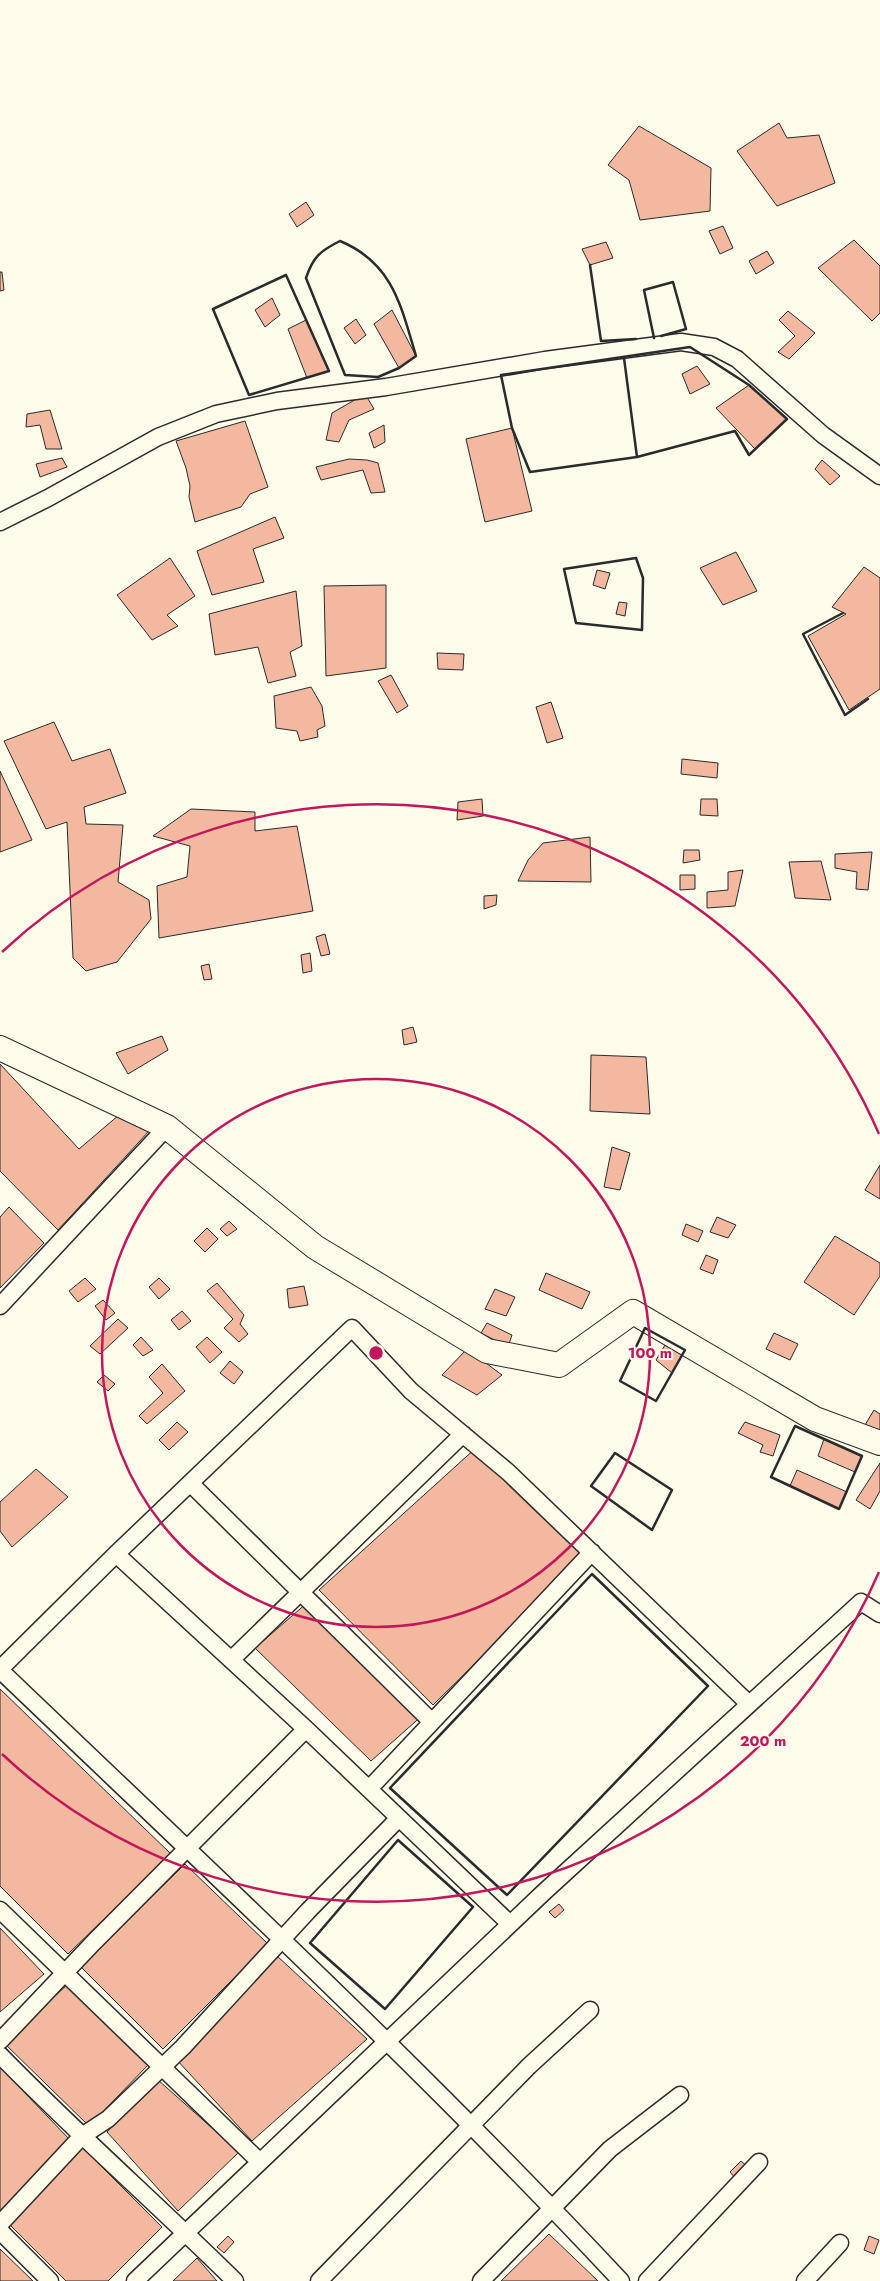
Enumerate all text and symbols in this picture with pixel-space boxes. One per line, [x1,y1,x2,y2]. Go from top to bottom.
text: 100 m [628,1342,672,1364]
centre of rings [367,1344,385,1362]
text: 200 m [740,1730,786,1752]

